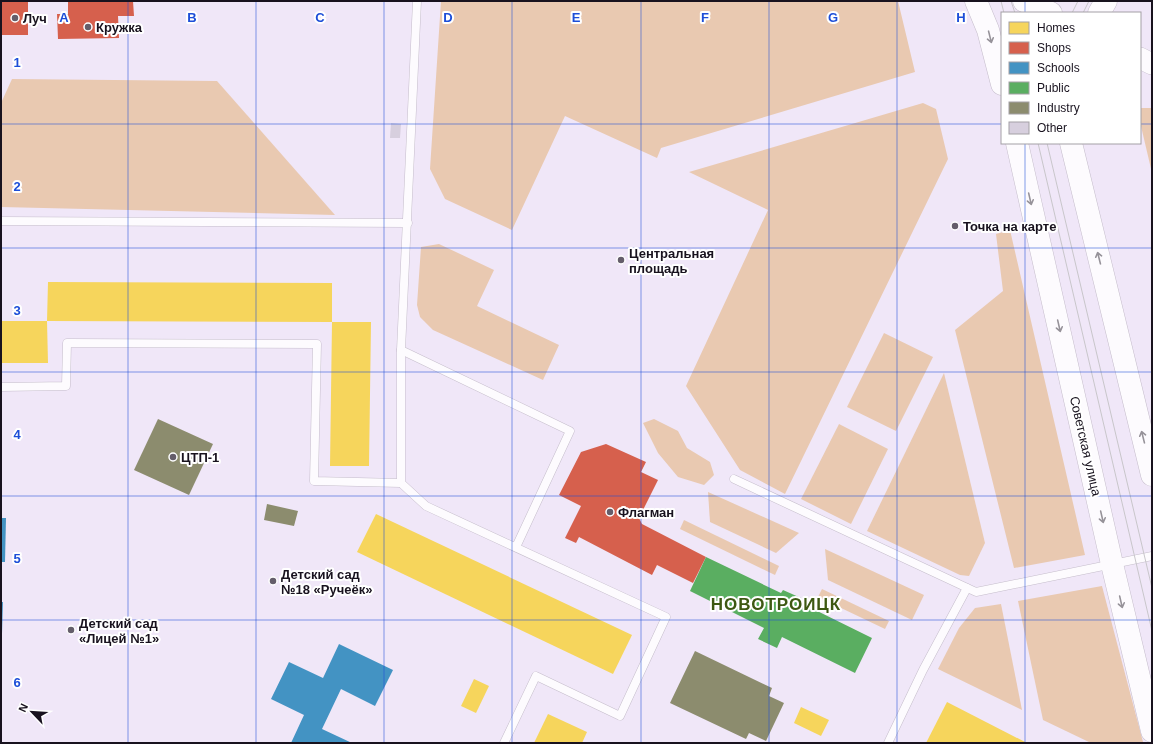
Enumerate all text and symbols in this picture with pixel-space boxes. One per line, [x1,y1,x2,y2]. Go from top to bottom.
text: A [59,10,69,25]
text: B [187,10,197,25]
text: C [315,10,325,25]
text: D [443,10,453,25]
text: E [572,10,581,25]
text: F [701,10,709,25]
text: G [828,10,838,25]
text: H [956,10,966,25]
place label: Луч [23,11,47,26]
legend [1001,12,1141,144]
marker: Луч [10,13,20,23]
place label: Кружка [96,20,143,35]
text: Homes [1037,21,1075,35]
marker: Кружка [83,22,93,32]
one-way arrow [987,31,994,44]
text: Shops [1037,41,1071,55]
text: 1 [13,55,21,70]
text: Schools [1037,61,1080,75]
text: Public [1037,81,1070,95]
text: Industry [1037,101,1080,115]
text: Other [1037,121,1067,135]
text: 2 [13,179,21,194]
one-way arrow [1027,192,1035,205]
place label: Точка на карте [963,219,1056,234]
marker: Точка на карте [950,221,960,231]
place label: Центральная площадь [629,246,714,276]
one-way arrow [1095,252,1102,265]
marker: Центральная площадь [616,255,626,265]
text: 3 [13,303,21,318]
one-way arrow [1055,319,1063,332]
street label: Советская улица [1067,395,1104,498]
text: 4 [13,427,21,442]
one-way arrow [1138,431,1146,444]
place label: ЦТП-1 [181,450,219,465]
marker: ЦТП-1 [168,452,178,462]
place label: Флагман [618,505,674,520]
marker: Флагман [605,507,615,517]
one-way arrow [1098,511,1106,524]
text: 5 [13,551,21,566]
place label: Детский сад №18 «Ручеёк» [281,567,372,597]
marker: Детский сад №18 «Ручеёк» [268,576,278,586]
district label: НОВОТРОИЦК [711,595,841,614]
one-way arrow [1118,595,1125,608]
place label: Детский сад «Лицей №1» [79,616,159,646]
marker: Детский сад «Лицей №1» [66,625,76,635]
text: 6 [13,675,21,690]
north arrow [12,692,52,732]
text: N [16,702,30,714]

